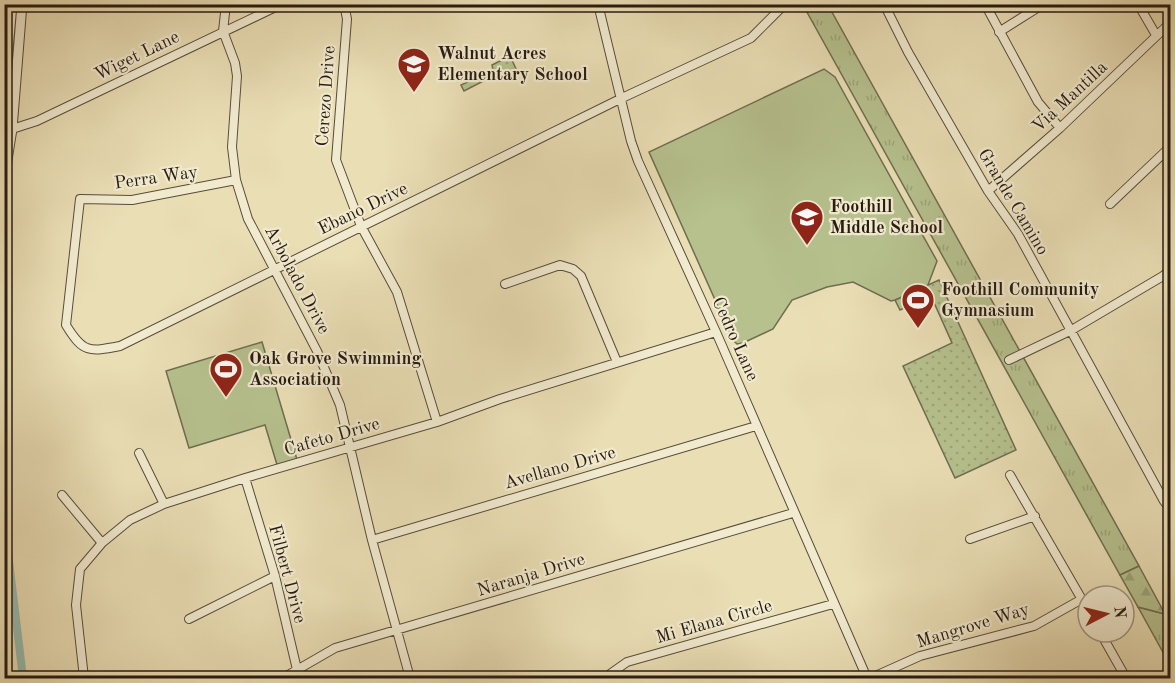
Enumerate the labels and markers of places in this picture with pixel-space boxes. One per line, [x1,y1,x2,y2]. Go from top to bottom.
place label: Walnut Acres Elementary School [437,45,588,84]
school or university icon: Walnut Acres Elementary School [396,46,432,93]
place label: Foothill Middle School [830,198,944,237]
school or university icon: Foothill Middle School [789,199,825,246]
place label: Foothill Community Gymnasium [941,281,1099,320]
sports icon: Foothill Community Gymnasium [900,282,936,329]
place label: Oak Grove Swimming Association [249,350,421,389]
sports icon: Oak Grove Swimming Association [208,351,244,398]

